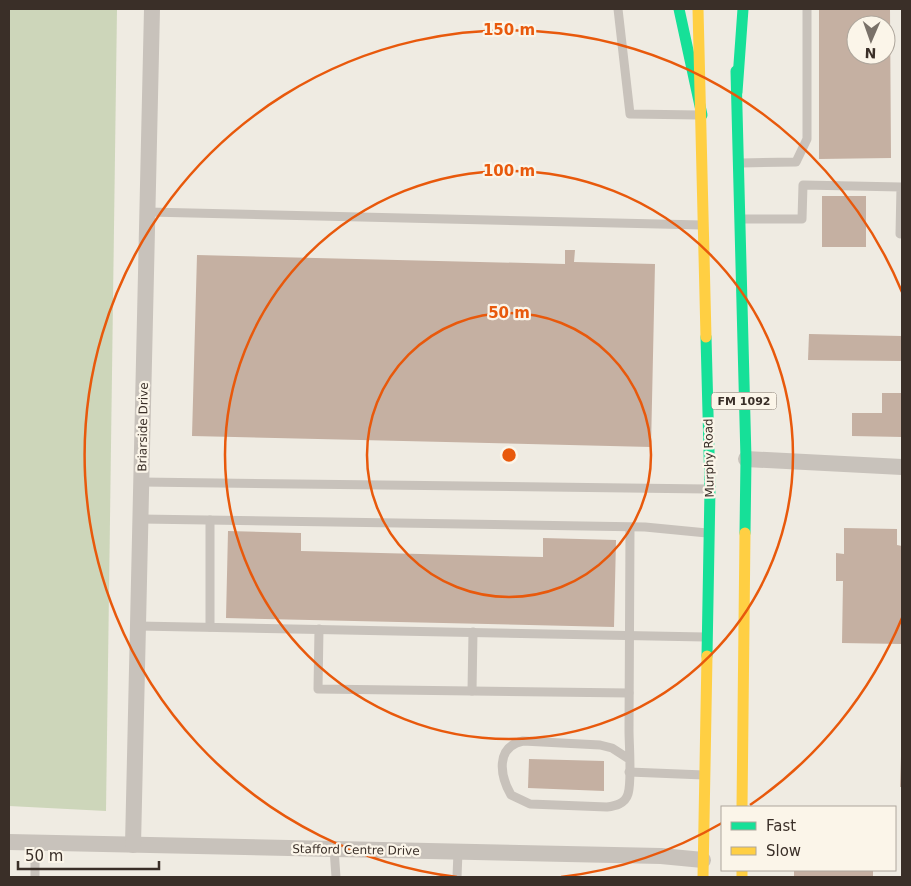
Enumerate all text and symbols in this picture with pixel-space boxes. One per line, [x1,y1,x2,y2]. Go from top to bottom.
north arrow [846,15,896,65]
text: 150 m [483,21,535,39]
text: N [864,45,877,61]
text: 100 m [483,162,535,180]
text: 50 m [488,304,530,322]
street label: Briarside Drive [135,382,151,472]
road number: FM 1092 [712,392,776,410]
street label: Murphy Road [701,418,717,498]
centre of rings [500,446,518,464]
legend [721,806,896,871]
text: Fast [766,817,796,835]
scale bar [18,838,159,870]
street label: Stafford Centre Drive [292,842,420,858]
text: Slow [766,842,801,860]
text: 50 m [25,847,63,865]

